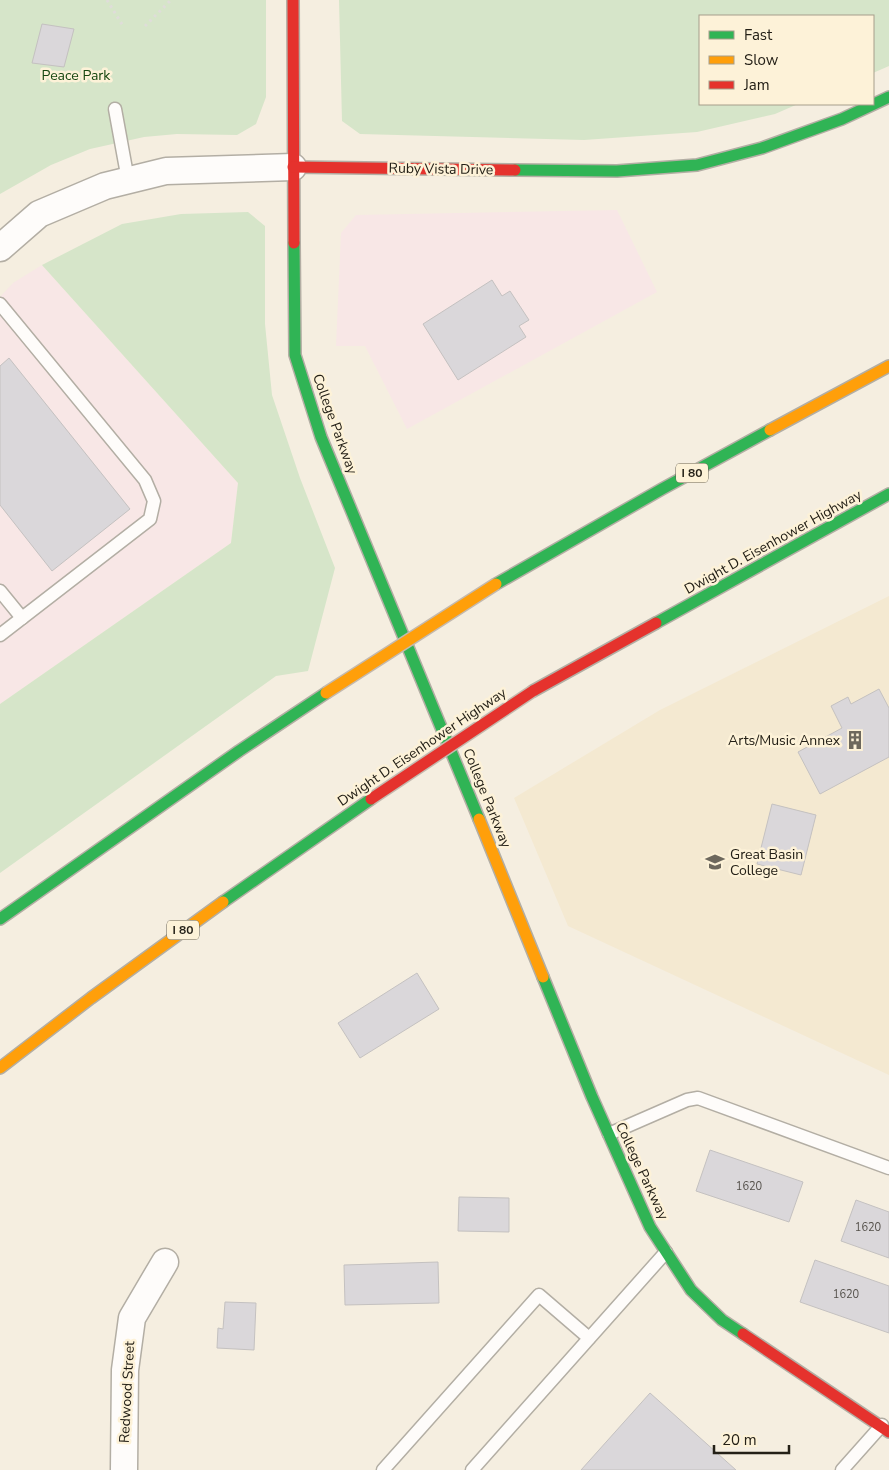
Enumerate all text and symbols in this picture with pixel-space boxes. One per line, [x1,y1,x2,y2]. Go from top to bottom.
legend [699,15,874,105]
text: Fast [744,25,773,45]
text: Slow [744,50,779,70]
park label: Peace Park [42,66,111,85]
text: Jam [743,75,770,95]
street label: Ruby Vista Drive [388,159,494,179]
street label: College Parkway [308,371,362,478]
road number: I 80 [676,463,708,482]
street label: Dwight D. Eisenhower Highway [681,485,866,599]
street label: Dwight D. Eisenhower Highway [334,683,511,811]
building icon: Arts/Music Annex [844,729,866,751]
place label: Arts/Music Annex [728,731,841,750]
street label: College Parkway [458,746,516,851]
place label: Great Basin College [730,845,803,880]
school or university icon: Great Basin College [704,851,726,873]
road number: I 80 [167,920,199,940]
street label: College Parkway [611,1119,673,1224]
house number: 1620 [736,1179,763,1194]
house number: 1620 [855,1220,882,1235]
house number: 1620 [833,1287,860,1302]
street label: Redwood Street [115,1340,139,1443]
scale bar [714,1422,789,1454]
text: 20 m [722,1430,757,1450]

